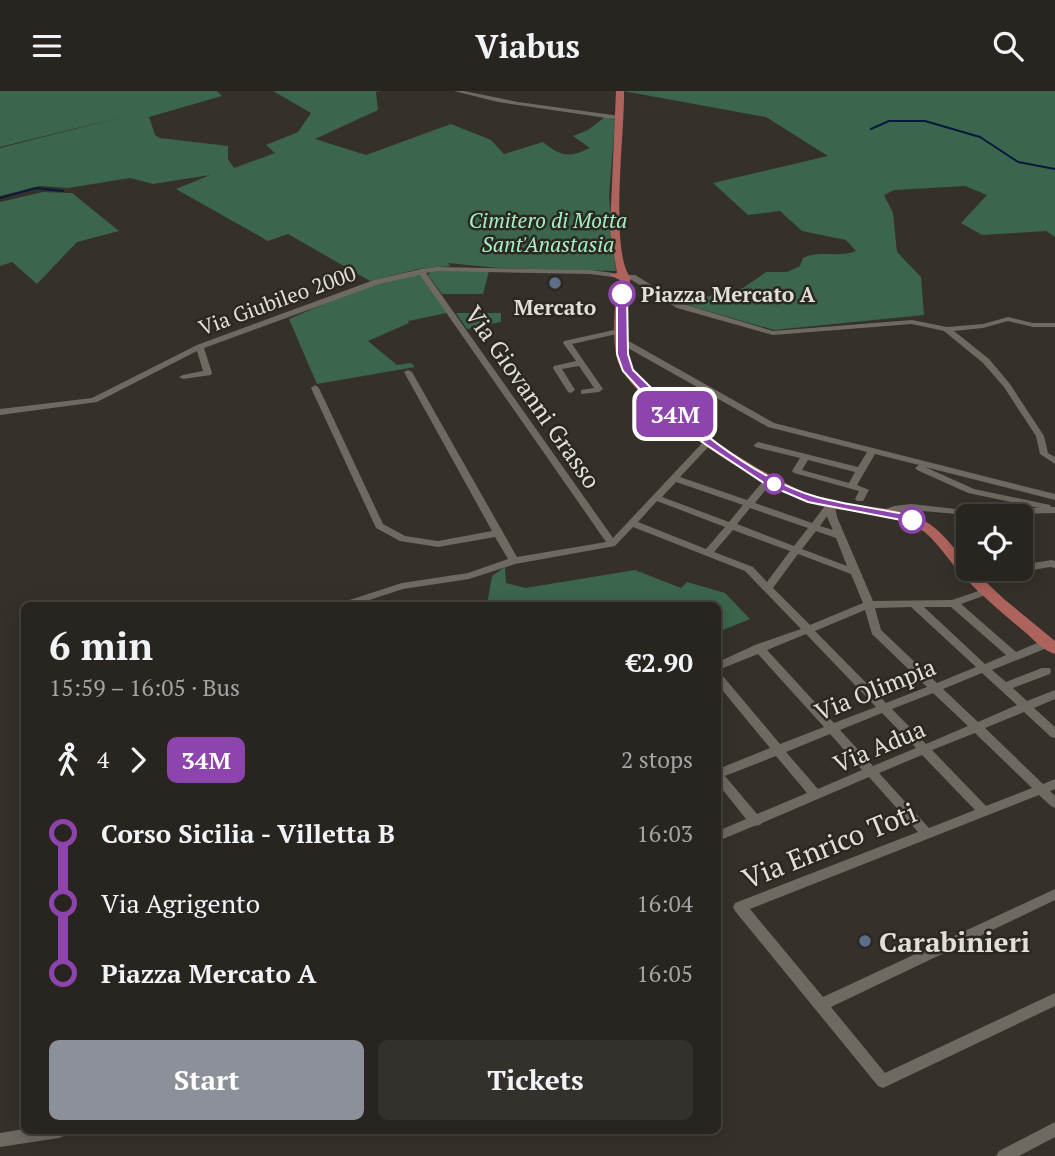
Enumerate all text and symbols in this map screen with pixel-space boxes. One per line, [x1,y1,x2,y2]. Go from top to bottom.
text: Viabus [475,25,580,67]
icon: menu [28,27,66,65]
icon: search [989,27,1027,65]
park label: Cimitero di Motta Sant'Anastasia [469,206,627,258]
street label: Via Giubileo 2000 [195,259,359,341]
marker: Mercato [547,275,563,291]
place label: Piazza Mercato A [641,280,816,308]
marker: Piazza Mercato A [609,281,635,307]
place label: Mercato [514,293,596,321]
street label: Via Giovanni Grasso [458,299,608,495]
line badge: 34M [635,391,715,437]
text: 34M [650,398,700,430]
unlabelled marker [764,474,784,494]
map controls [956,504,1033,581]
button: locate [956,504,1033,581]
unlabelled marker [899,507,925,533]
text: 6 min [49,621,153,671]
text: €2.90 [627,645,693,679]
street label: Via Olimpia [810,650,940,728]
text: 15:59 – 16:05 · Bus [49,672,240,703]
street label: Via Adua [828,712,930,780]
icon: walk [49,741,87,779]
icon: forward [119,741,157,779]
text: 4 [97,744,109,775]
text: 34M [181,744,231,776]
text: 2 stops [621,744,693,775]
street label: Via Enrico Toti [736,793,922,897]
text: Corso Sicilia - Villetta B [101,816,395,850]
text: 16:03 [636,818,693,849]
text: Via Agrigento [101,886,260,920]
text: 16:04 [636,888,693,919]
place label: Carabinieri [879,923,1030,960]
marker: Carabinieri [857,933,873,949]
text: Piazza Mercato A [101,956,317,990]
text: 16:05 [636,958,693,989]
button: Start [49,1040,364,1120]
button: Tickets [378,1040,693,1120]

